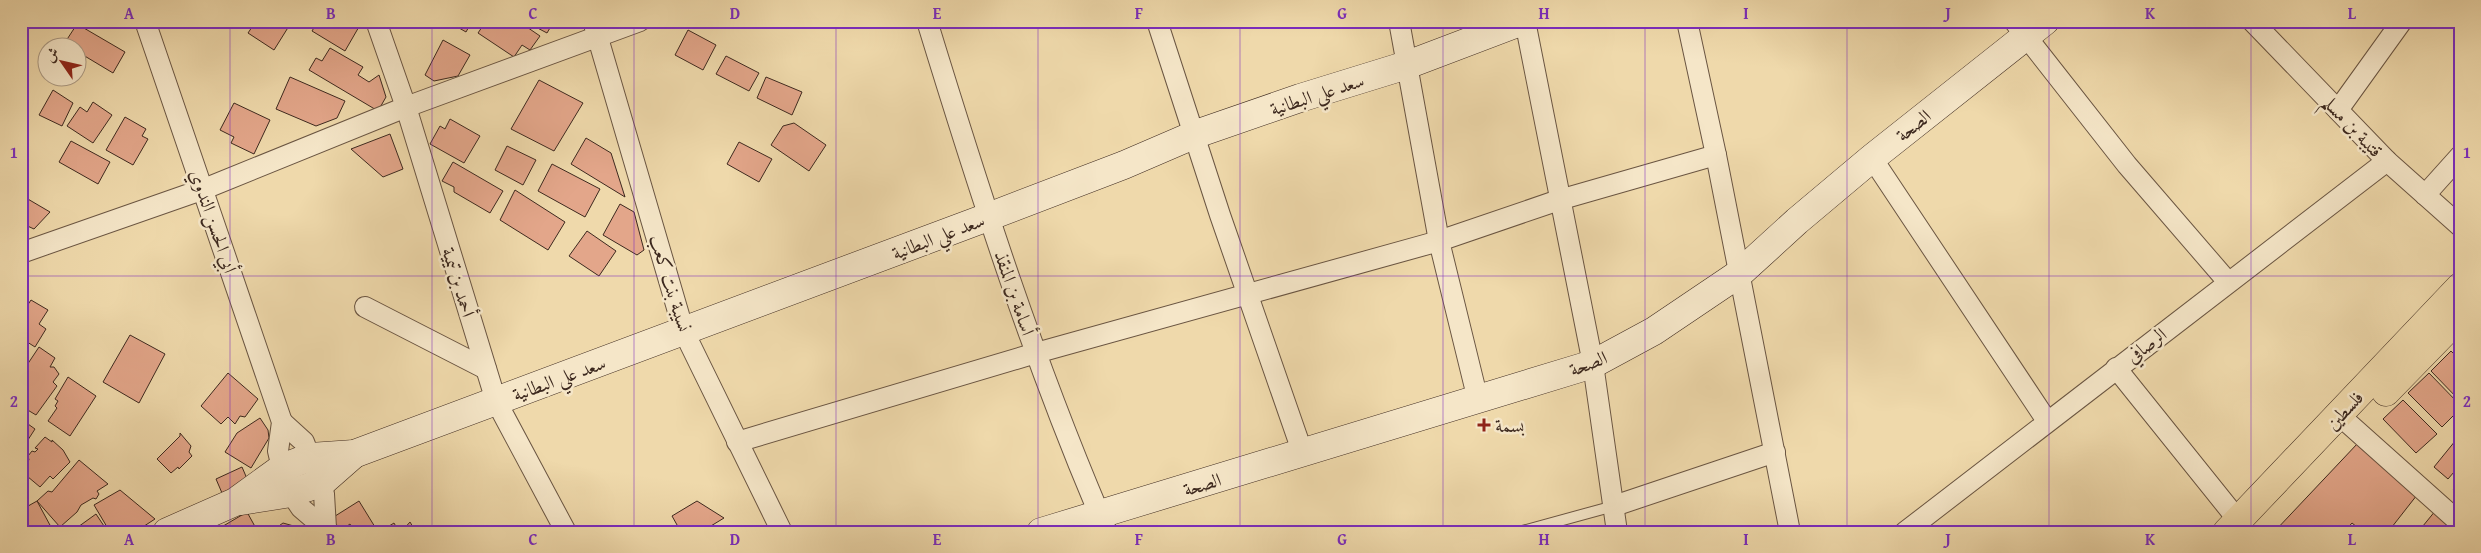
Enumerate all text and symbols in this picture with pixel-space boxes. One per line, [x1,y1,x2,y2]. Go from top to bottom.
text: A [124,1,135,25]
text: B [326,1,336,25]
text: C [528,1,538,25]
text: D [730,1,740,25]
text: E [933,1,942,25]
text: F [1135,1,1143,25]
text: G [1337,1,1347,25]
text: H [1538,1,1550,25]
text: I [1743,1,1749,25]
text: J [1942,1,1951,25]
text: K [2145,1,2156,25]
text: L [2348,1,2357,25]
north arrow [38,38,88,88]
text: ش [39,43,63,66]
street label: سعد علي البطانية [1266,66,1369,127]
street label: قتيبة بن مسلم [2312,89,2390,167]
street label: الصحة [1889,102,1937,148]
text: 1 [10,140,18,164]
text: 1 [2463,140,2471,164]
street label: أبي الحسن الندوي [181,165,245,278]
street label: سعد علي البطانية [887,205,990,271]
street label: نسيبة بنت كعب [643,231,699,335]
street label: أحمد بن تيمية [435,244,483,321]
street label: أسامة بن المنقذ [987,247,1043,340]
street label: الرصافي [2120,320,2174,371]
street label: الصحة [1565,343,1611,383]
street label: سعد علي البطانية [508,348,611,413]
street label: فلسطين [2318,384,2370,436]
text: 2 [10,389,18,413]
text: 2 [2463,389,2471,413]
place label: بسمة [1495,411,1525,439]
marker: بسمة [1477,418,1491,432]
street label: الصحة [1179,465,1225,503]
text: A [124,527,135,551]
text: B [326,527,336,551]
text: C [528,527,538,551]
text: D [730,527,740,551]
text: E [933,527,942,551]
text: F [1135,527,1143,551]
text: G [1337,527,1347,551]
text: H [1538,527,1550,551]
text: I [1743,527,1749,551]
text: J [1942,527,1951,551]
text: K [2145,527,2156,551]
text: L [2348,527,2357,551]

